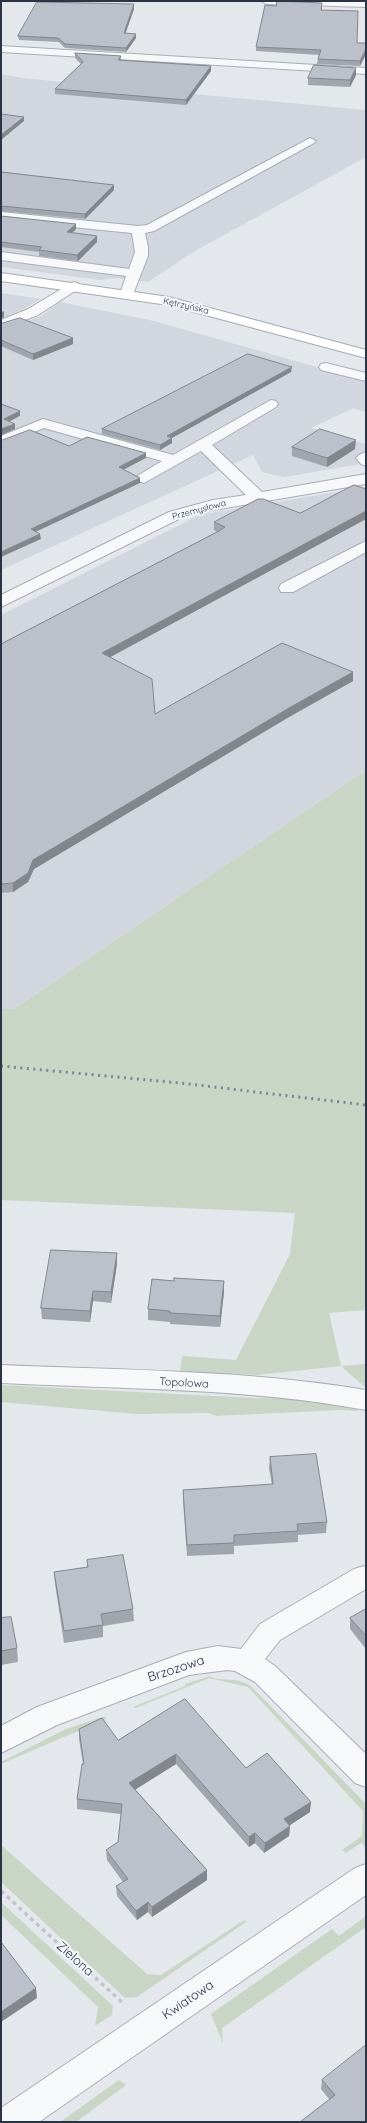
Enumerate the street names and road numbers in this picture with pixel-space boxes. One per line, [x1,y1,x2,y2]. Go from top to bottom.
street label: Kętrzyńska [162,296,210,316]
street label: Przemysłowa [171,498,227,522]
street label: Topolowa [159,1375,209,1391]
street label: Brzozowa [146,1652,206,1686]
street label: Zielona [53,1938,97,1980]
street label: Kwiatowa [159,1977,217,2023]

